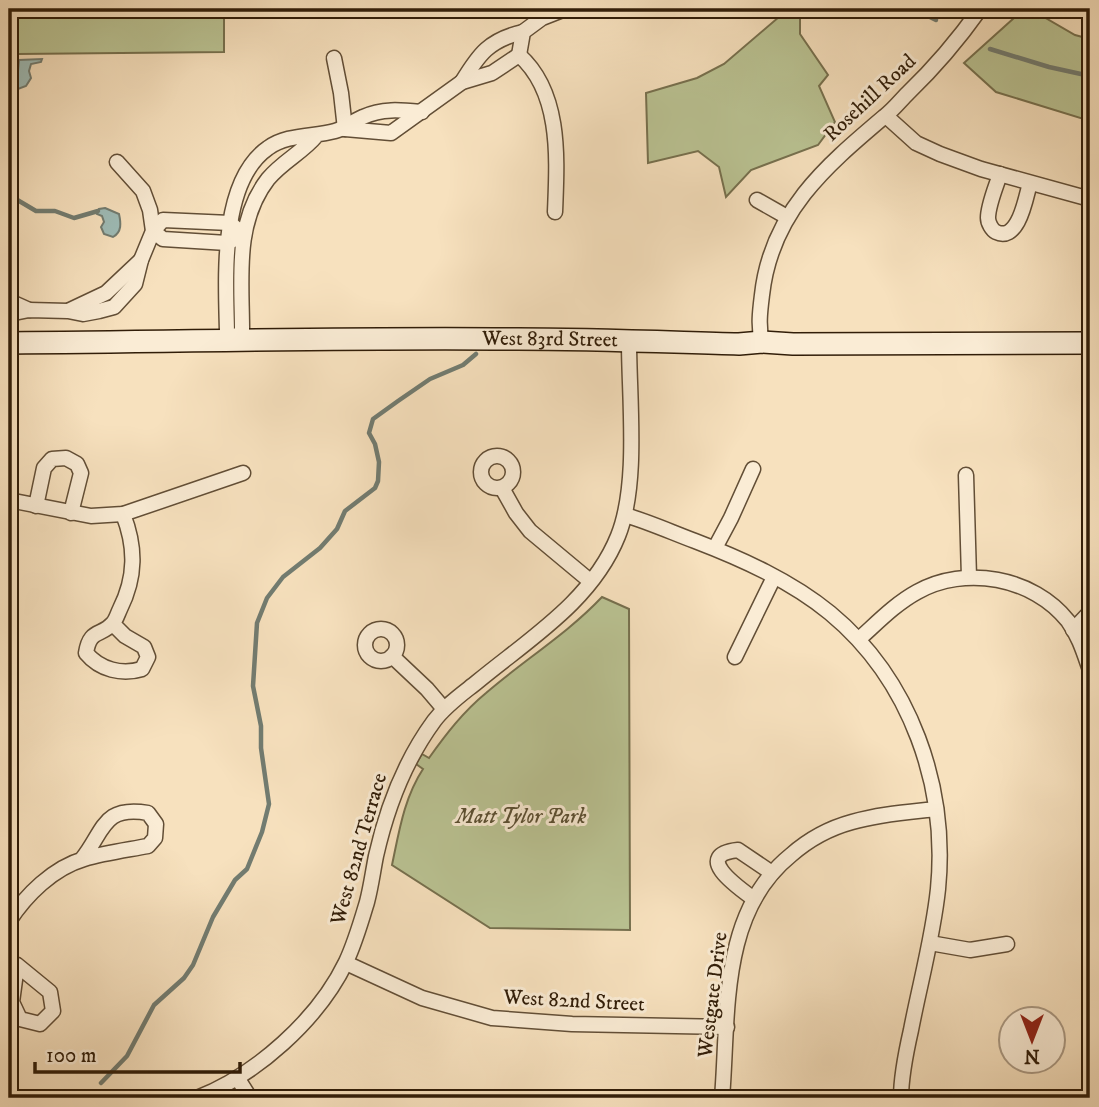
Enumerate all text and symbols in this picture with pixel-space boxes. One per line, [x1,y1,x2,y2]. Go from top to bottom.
street label: Rosehill Road [818,48,922,147]
street label: West 83rd Street [481,326,619,353]
street label: West 82nd Terrace [325,770,393,929]
park label: Matt Tylor Park [454,804,587,830]
street label: Westgate Drive [692,930,734,1060]
street label: West 82nd Street [502,984,646,1018]
north arrow [998,1006,1068,1076]
scale bar [35,1030,240,1074]
text: 100 m [46,1043,97,1069]
text: N [1024,1044,1040,1067]

